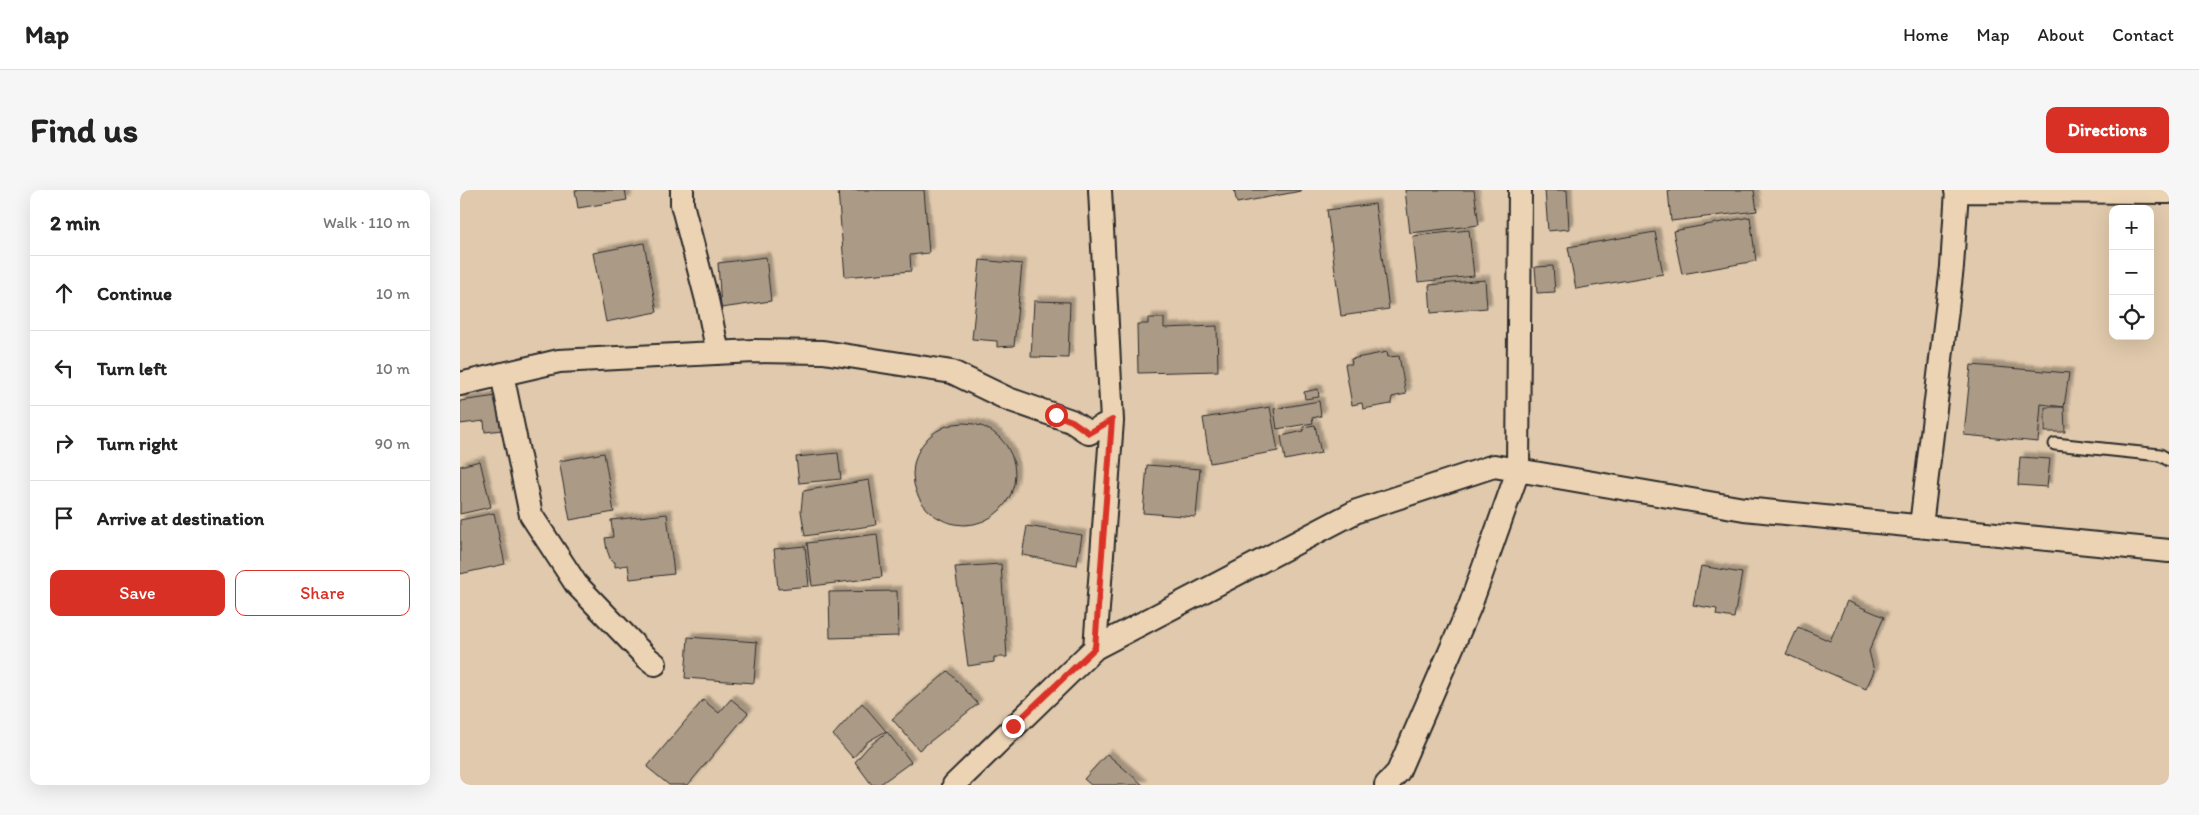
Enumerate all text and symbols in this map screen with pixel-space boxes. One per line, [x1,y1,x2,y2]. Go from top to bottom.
text: Map [25,20,69,49]
text: Home [1903,24,1949,46]
text: Map [1977,24,2010,46]
text: About [2038,24,2084,46]
text: Contact [2112,24,2174,46]
button: Directions [2046,107,2169,153]
text: Find us [30,109,138,151]
map controls [2109,205,2154,340]
button: + [2109,205,2154,250]
text: 2 min [50,210,100,235]
text: Walk · 110 m [323,213,410,232]
button: − [2109,250,2154,295]
icon: ahead [50,279,78,307]
text: Continue [97,282,172,305]
text: 10 m [376,284,410,303]
button: locate [2109,295,2154,340]
icon: left [50,354,78,382]
text: Turn left [97,357,167,380]
text: 10 m [376,359,410,378]
route start [1045,404,1068,427]
icon: right [50,429,78,457]
text: Turn right [97,432,178,455]
text: 90 m [375,434,410,453]
icon: arrive [50,504,78,532]
text: Arrive at destination [97,507,264,530]
button: Save [50,570,225,616]
button: Share [235,570,410,616]
route end [1002,715,1025,738]

